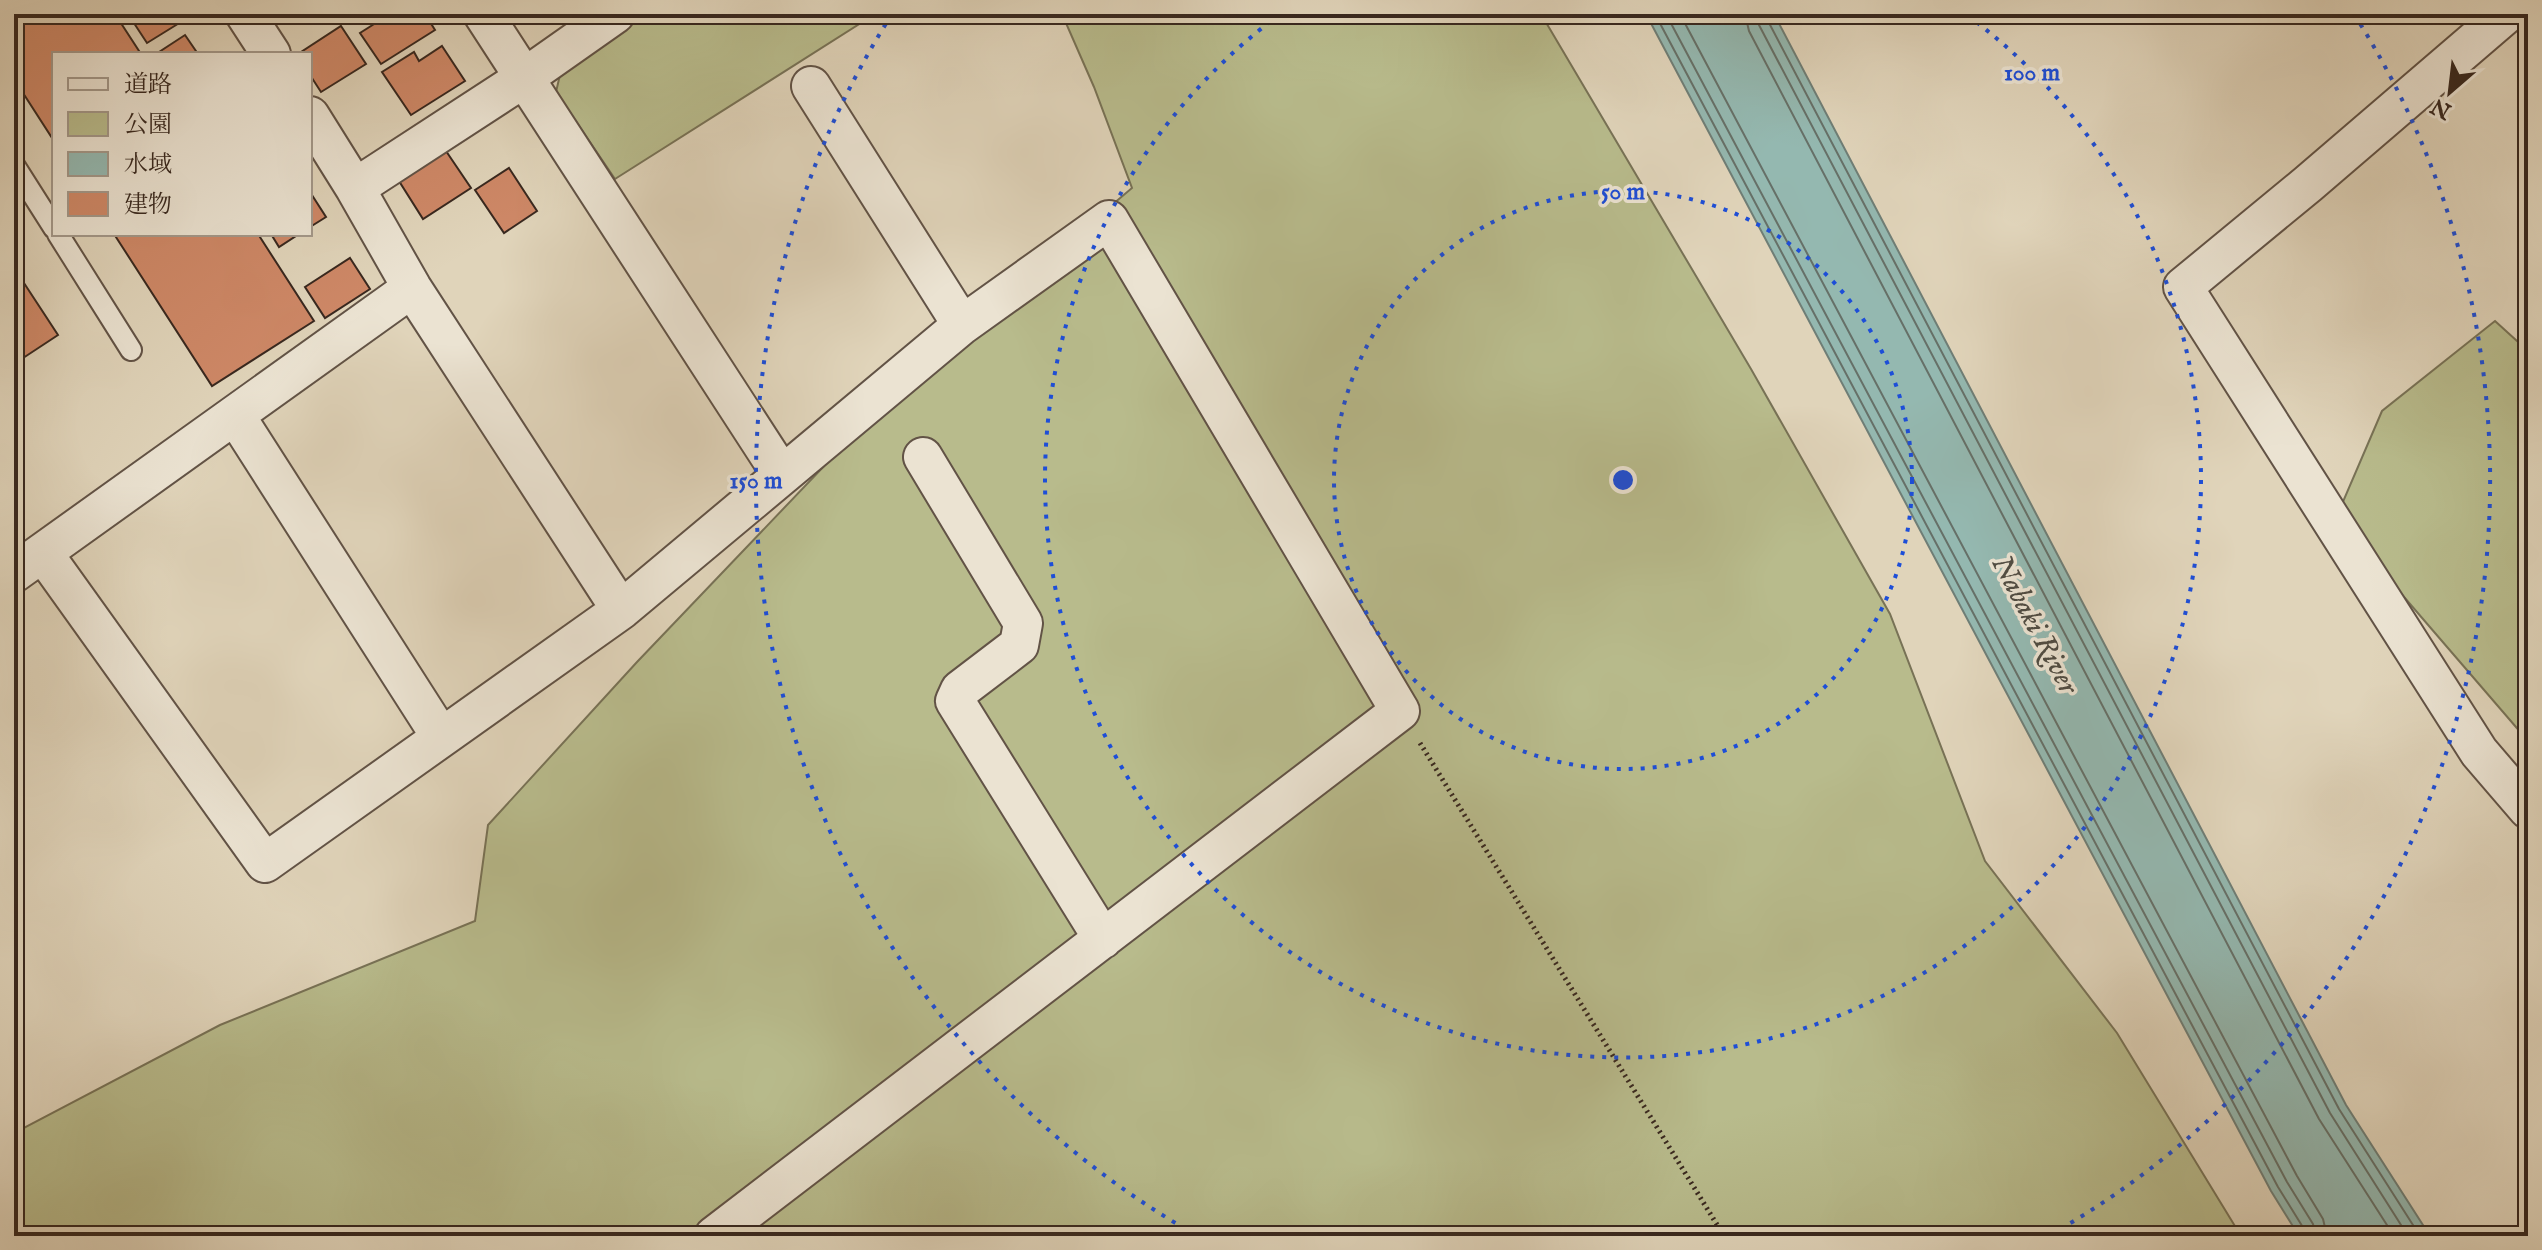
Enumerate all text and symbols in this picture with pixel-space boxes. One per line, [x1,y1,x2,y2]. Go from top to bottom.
legend [52,52,312,236]
north arrow [2410,52,2490,132]
text: 100 m [2004,58,2061,89]
text: 道路 [124,70,172,101]
text: N [2427,91,2457,125]
text: 公園 [124,110,172,141]
text: 水域 [124,150,172,181]
text: 50 m [1601,177,1646,208]
text: 建物 [124,190,172,221]
text: 150 m [729,466,783,497]
centre of rings [1609,466,1637,494]
water label: Nabaki River [1982,549,2087,703]

